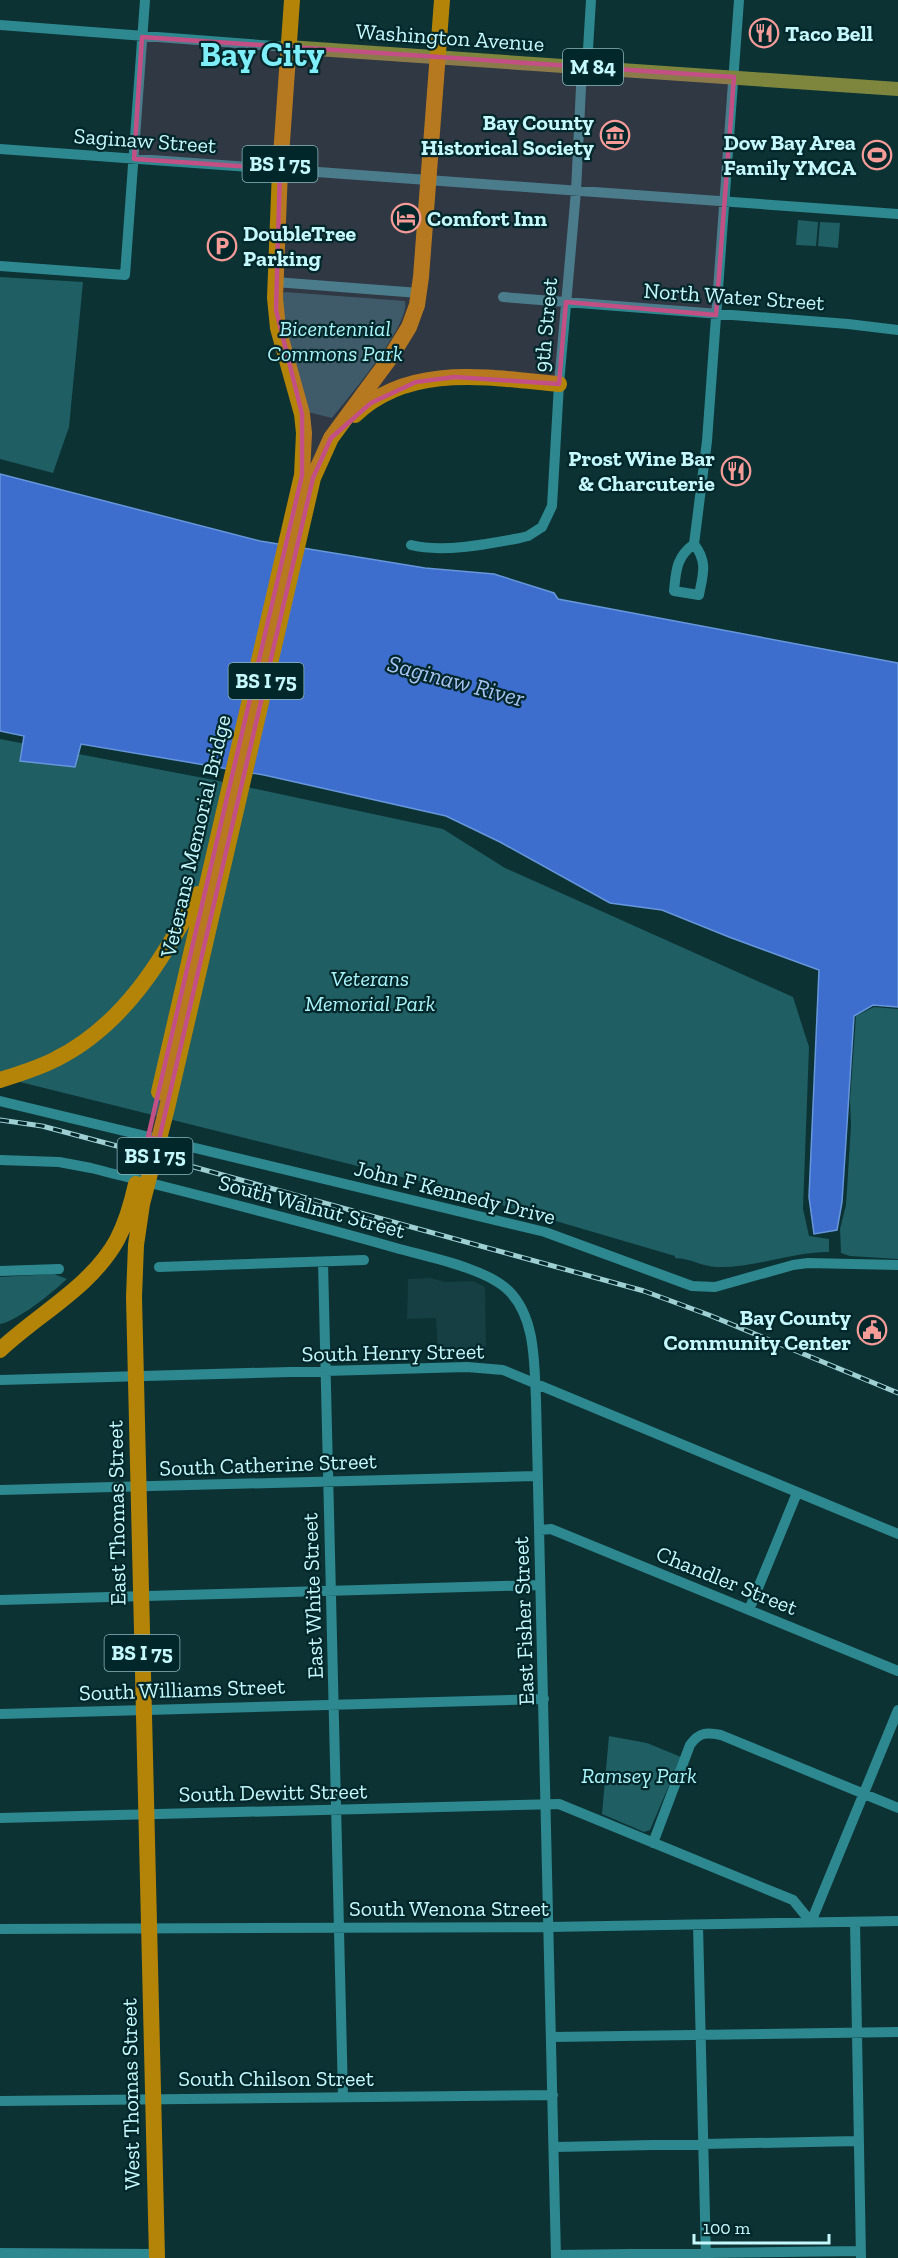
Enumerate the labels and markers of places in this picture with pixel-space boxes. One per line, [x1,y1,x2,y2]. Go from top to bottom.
restaurant icon: Taco Bell [748,17,780,49]
place label: Taco Bell [785,20,873,47]
place label: Bay County Historical Society [421,109,594,161]
museum icon: Bay County Historical Society [599,119,631,151]
place label: Dow Bay Area Family YMCA [723,129,857,181]
sports icon: Dow Bay Area Family YMCA [861,139,893,171]
hotel icon: Comfort Inn [390,202,422,234]
place label: Comfort Inn [427,205,547,232]
place label: DoubleTree Parking [243,220,357,272]
parking icon: DoubleTree Parking [206,230,238,262]
place label: Prost Wine Bar & Charcuterie [568,445,715,497]
restaurant icon: Prost Wine Bar & Charcuterie [720,455,752,487]
place label: Bay County Community Center [664,1304,851,1356]
public building icon: Bay County Community Center [856,1314,888,1346]

